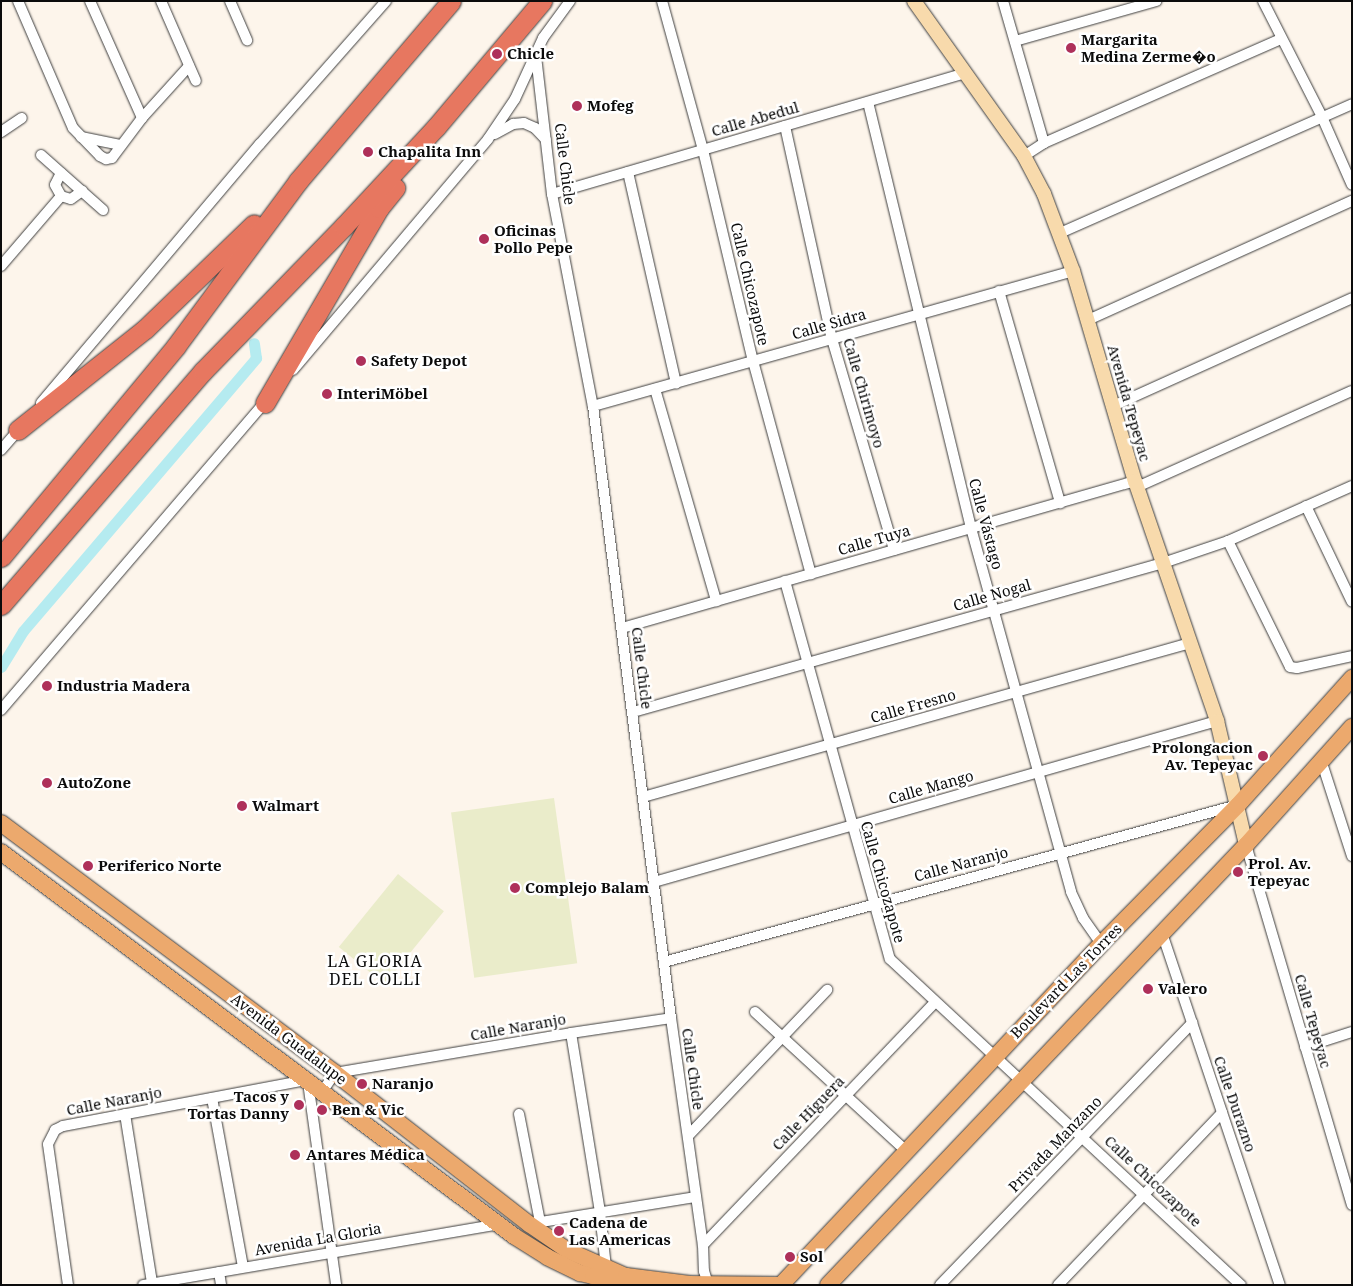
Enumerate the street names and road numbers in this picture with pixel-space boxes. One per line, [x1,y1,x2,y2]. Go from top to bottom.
street label: Calle Abedul [709,98,801,140]
street label: Calle Chicle [551,122,579,206]
street label: Calle Chicozapote [727,221,773,347]
street label: Calle Sidra [790,305,868,343]
street label: Calle Chirimoyo [840,336,888,450]
street label: Avenida Tepeyac [1104,343,1154,463]
street label: Calle Vástago [965,476,1007,572]
street label: Calle Tuya [836,521,912,559]
street label: Calle Nogal [951,575,1033,615]
street label: Calle Chicle [628,626,656,710]
street label: Calle Fresno [868,685,958,727]
street label: Calle Mango [886,766,976,808]
street label: Calle Chicozapote [857,819,909,945]
street label: Calle Naranjo [912,843,1010,885]
street label: Boulevard Las Torres [1007,920,1125,1042]
street label: Calle Tepeyac [1291,972,1335,1070]
street label: Avenida Guadalupe [228,990,350,1088]
street label: Calle Naranjo [469,1010,567,1044]
street label: Calle Chicle [678,1027,708,1111]
street label: Calle Durazno [1210,1054,1260,1154]
street label: Calle Higuera [768,1072,848,1154]
street label: Calle Naranjo [65,1083,163,1119]
street label: Privada Manzano [1005,1092,1105,1196]
street label: Calle Chicozapote [1101,1132,1205,1230]
street label: Avenida La Gloria [253,1219,383,1259]

